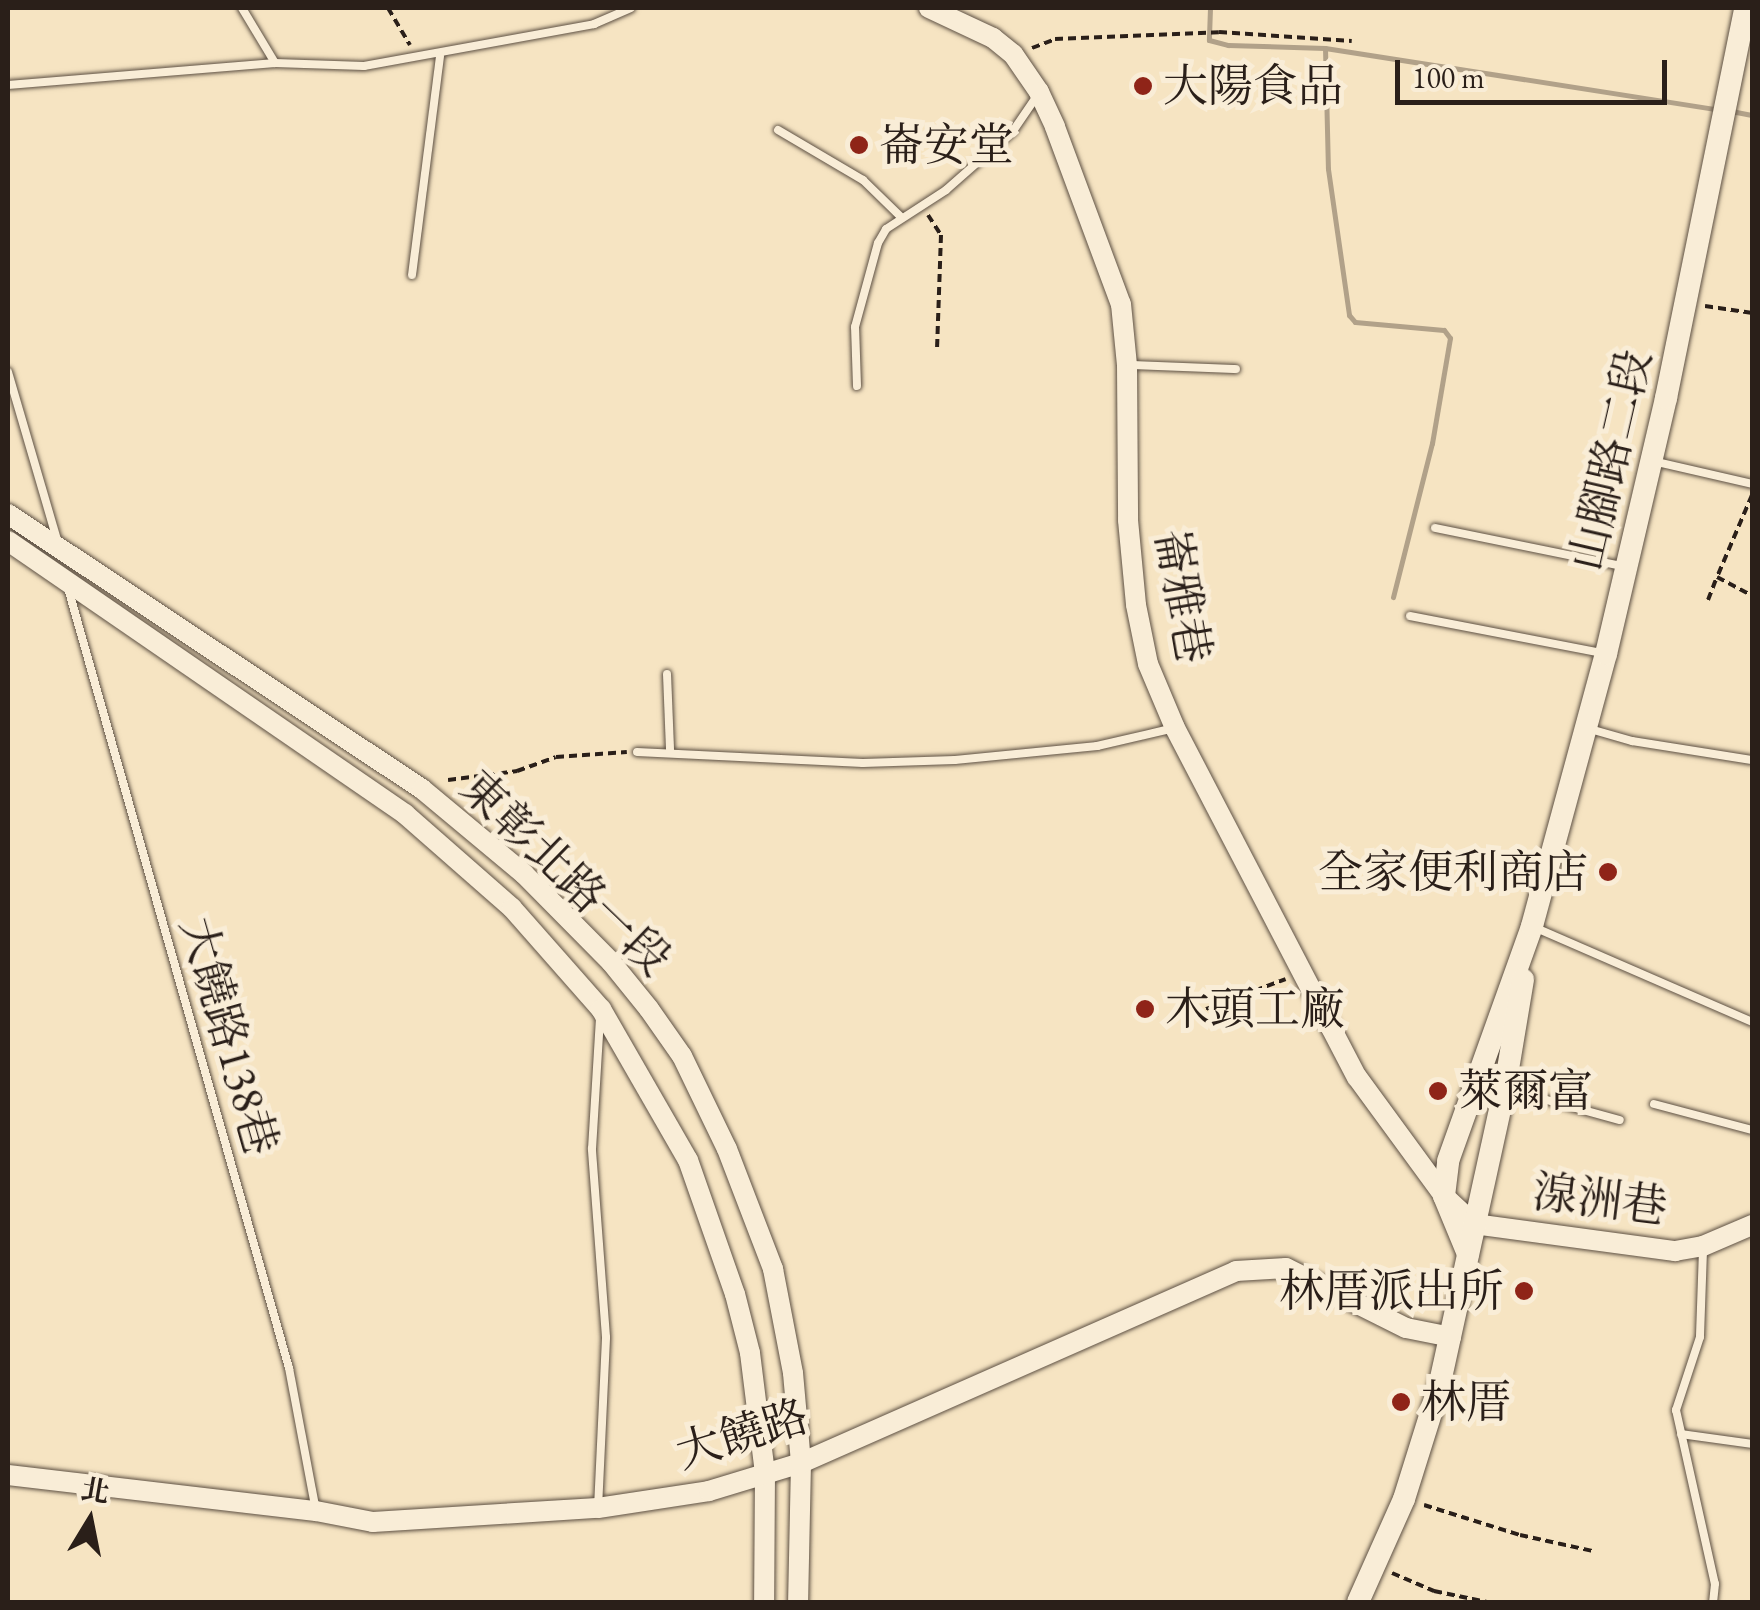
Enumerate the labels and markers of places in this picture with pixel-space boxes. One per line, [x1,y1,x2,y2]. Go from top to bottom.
place label: 大陽食品 [1163,59,1343,113]
marker: 大陽食品 [1132,75,1154,97]
place label: 崙安堂 [879,118,1014,172]
marker: 崙安堂 [848,134,870,156]
place label: 全家便利商店 [1318,845,1588,899]
marker: 全家便利商店 [1597,861,1619,883]
place label: 木頭工廠 [1165,982,1345,1036]
marker: 木頭工廠 [1134,998,1156,1020]
place label: 萊爾富 [1458,1064,1593,1118]
marker: 萊爾富 [1427,1080,1449,1102]
place label: 林厝派出所 [1279,1264,1504,1318]
marker: 林厝派出所 [1513,1280,1535,1302]
place label: 林厝 [1421,1375,1511,1429]
marker: 林厝 [1390,1391,1412,1413]

